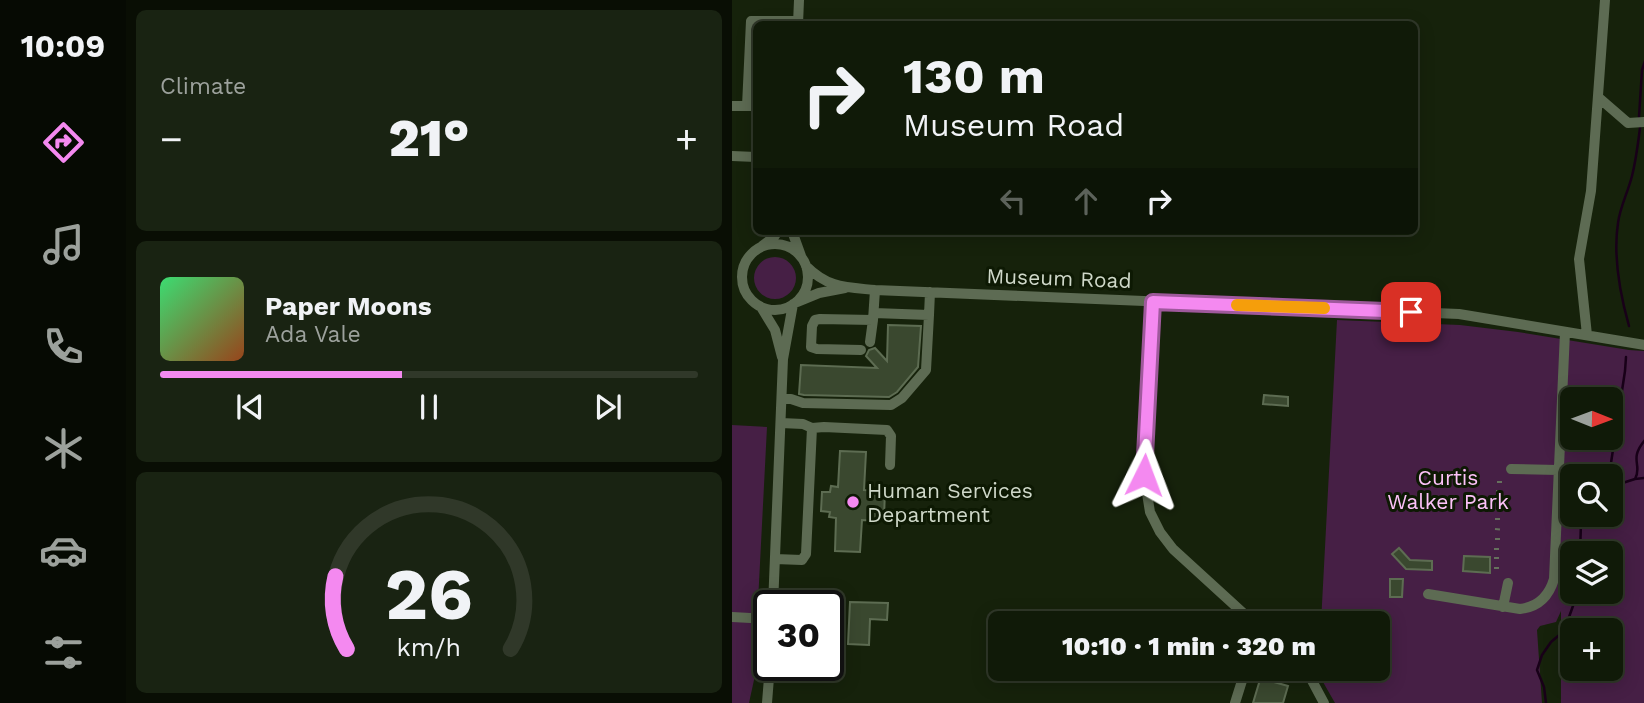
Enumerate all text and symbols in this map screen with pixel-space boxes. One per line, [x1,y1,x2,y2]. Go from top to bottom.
text: 10:09 [21,27,105,65]
text: 130 m [903,47,1045,105]
icon: right [788,49,879,140]
text: Climate [160,73,246,100]
text: Museum Road [903,106,1124,144]
text: 21° [389,108,469,169]
text: − [160,117,183,161]
text: + [675,117,698,161]
icon: directions [39,118,88,167]
icon: left [994,182,1032,220]
icon: ahead [1067,182,1105,220]
icon: right [1140,182,1178,220]
icon: music [39,220,88,269]
street label: Museum Road [986,263,1132,293]
pin [1381,282,1441,342]
text: Paper Moons [265,291,432,321]
icon: arrive [1392,293,1430,331]
text: Ada Vale [265,321,361,348]
icon: phone [39,322,88,371]
north arrow [1560,387,1623,450]
map controls [1560,387,1623,681]
icon: previous [231,388,269,426]
icon: pause [410,388,448,426]
icon: next [589,388,627,426]
icon: climate [39,424,88,473]
position arrow [1107,438,1181,512]
button: search [1560,464,1623,527]
park label: Curtis Walker Park [1387,465,1509,514]
place label: Human Services Department [867,478,1033,527]
marker: Human Services Department [845,494,861,510]
icon: car [39,526,88,575]
button: layers [1560,541,1623,604]
text: 26 [385,551,473,637]
speed limit sign: 30 [753,590,844,681]
button: + [1560,618,1623,681]
icon: filters [39,628,88,677]
text: 10:10 · 1 min · 320 m [1062,631,1316,661]
text: km/h [397,632,461,661]

